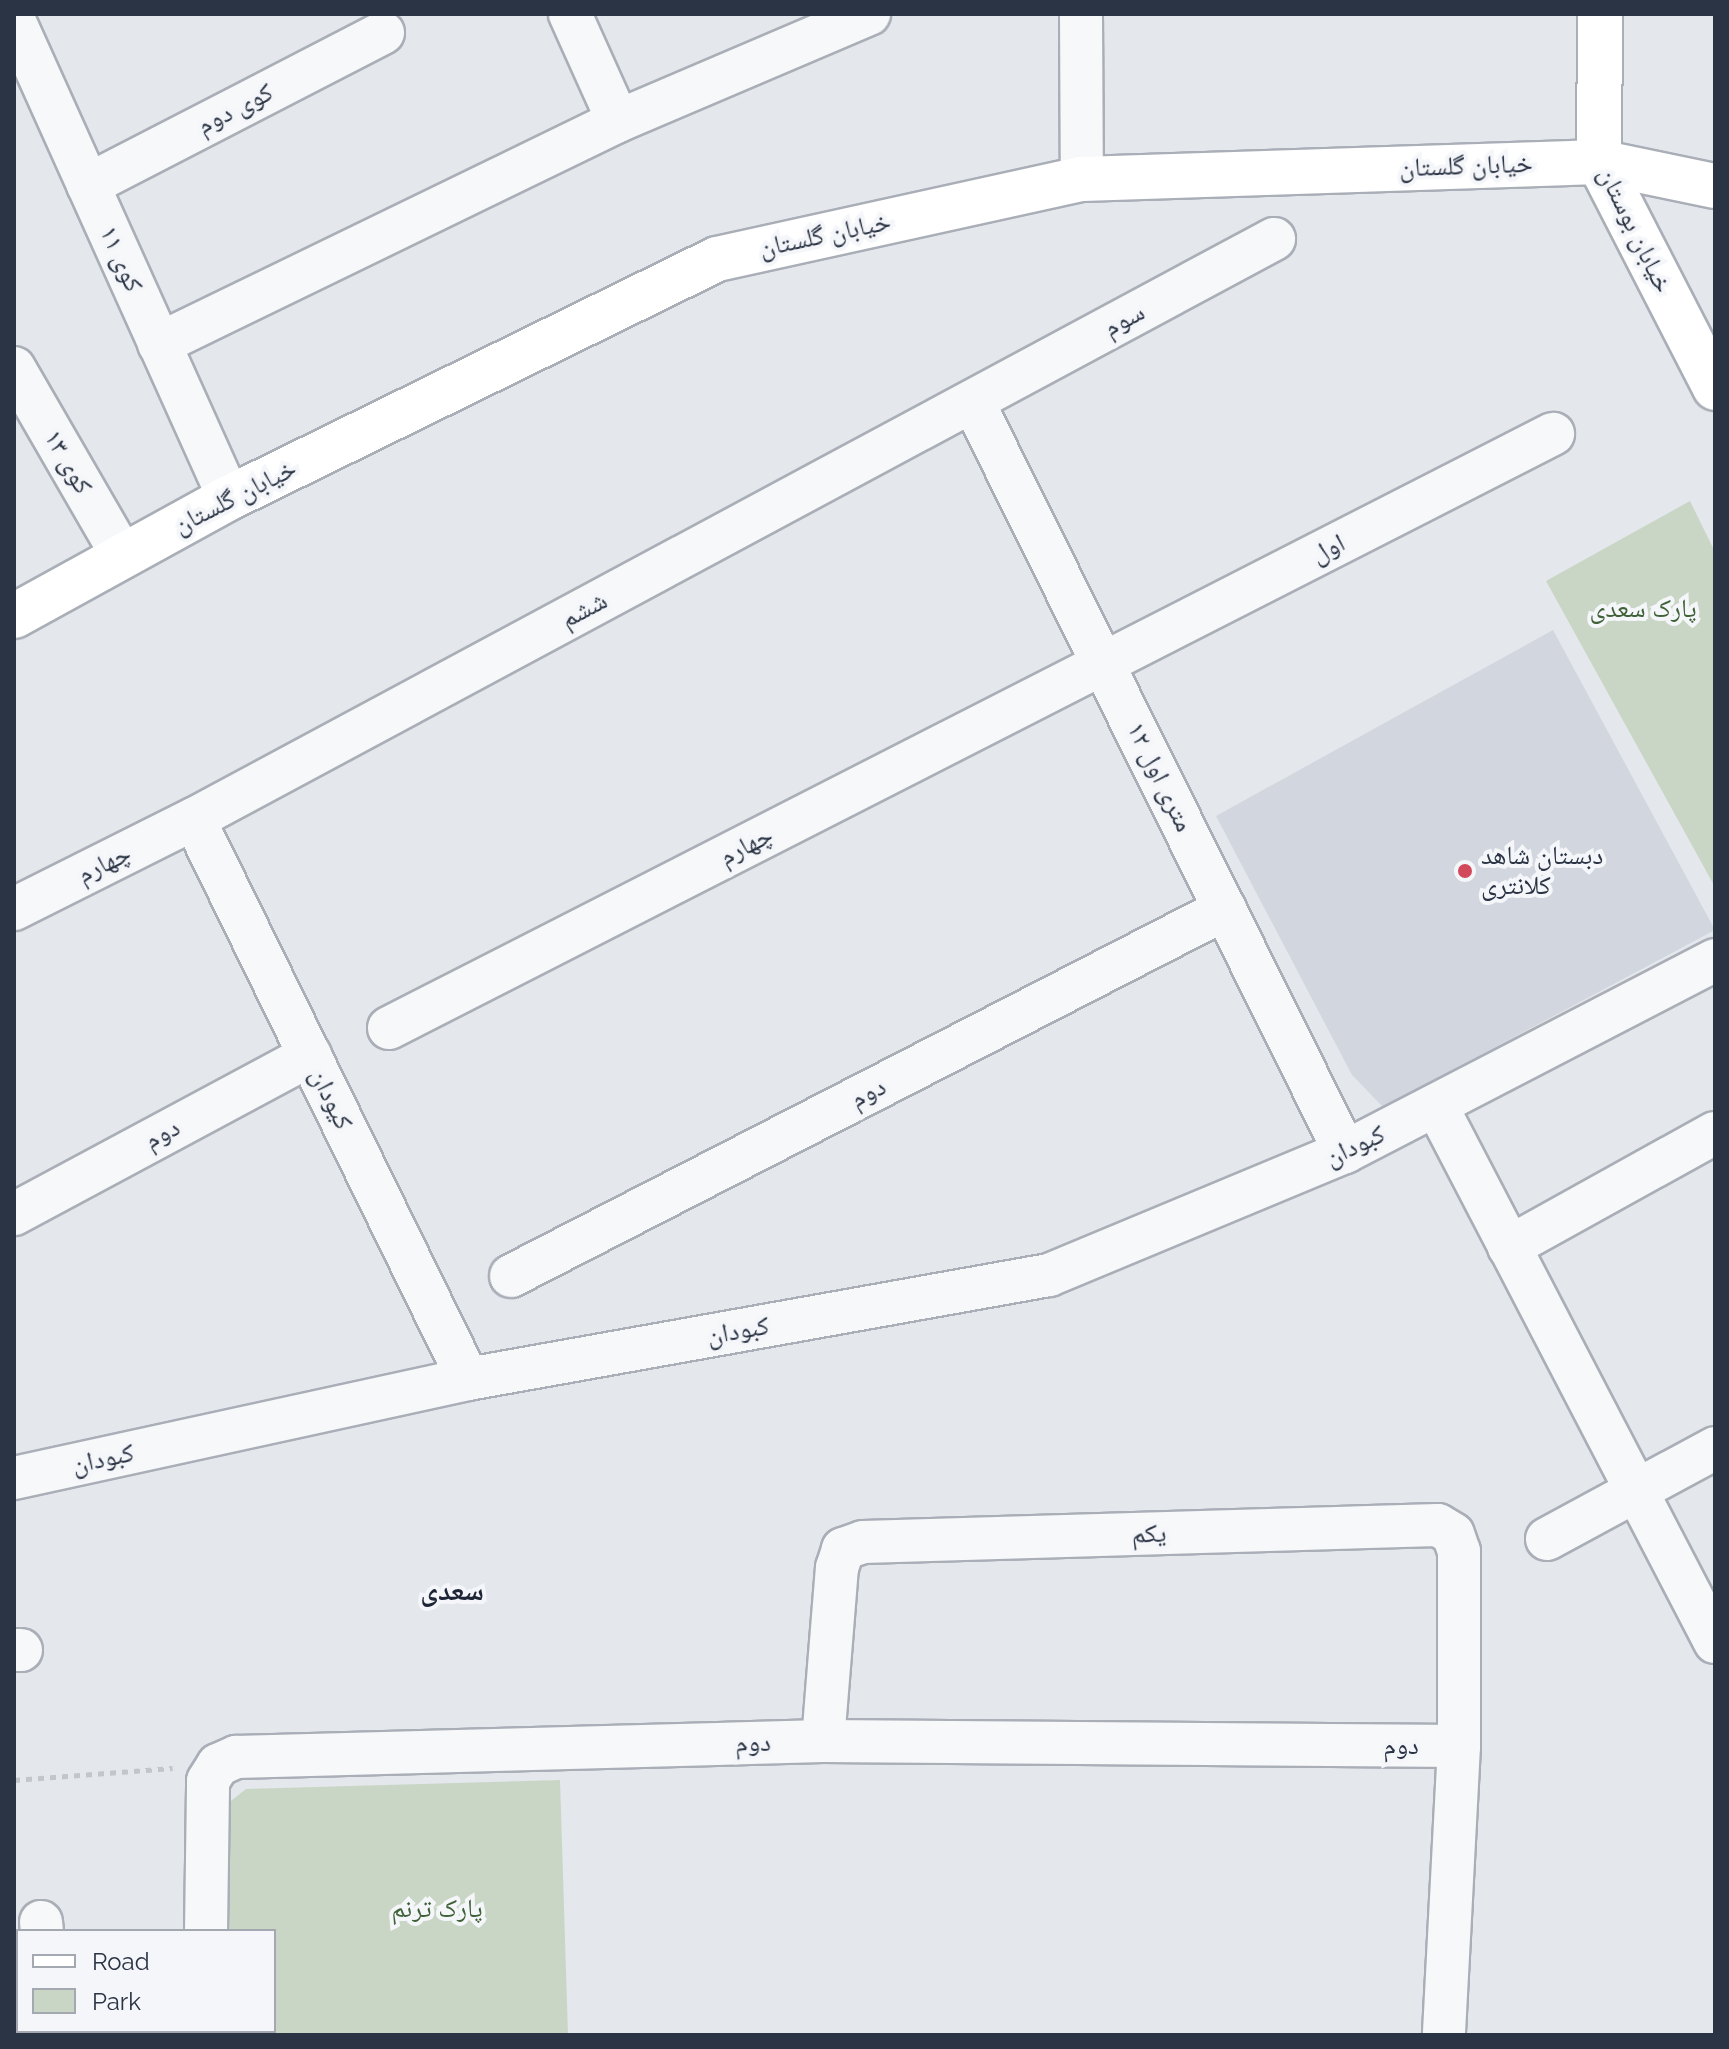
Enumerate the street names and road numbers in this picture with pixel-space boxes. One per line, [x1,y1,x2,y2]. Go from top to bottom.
street label: کوی دوم [192,77,278,141]
street label: خیابان گلستان [1399,148,1533,184]
street label: خیابان بوستان [1591,162,1679,298]
street label: خیابان گلستان [756,206,894,264]
street label: کوی ۱۱ [93,221,149,297]
street label: سوم [1098,296,1150,344]
street label: کوی ۱۳ [37,424,99,500]
street label: خیابان گلستان [168,453,302,541]
street label: اول [1306,527,1350,571]
street label: ششم [555,585,613,635]
street label: ۱۲ متری اول [1120,717,1200,837]
street label: چهارم [714,819,778,873]
street label: چهارم [72,838,136,890]
street label: کیودان [303,1063,359,1135]
street label: دوم [845,1071,891,1115]
street label: دوم [139,1112,185,1156]
street label: کبودان [1320,1119,1390,1173]
street label: کبودان [704,1310,772,1352]
street label: کبودان [69,1437,137,1481]
street label: یکم [1131,1518,1167,1550]
street label: دوم [735,1727,771,1759]
street label: دوم [1383,1730,1419,1762]

